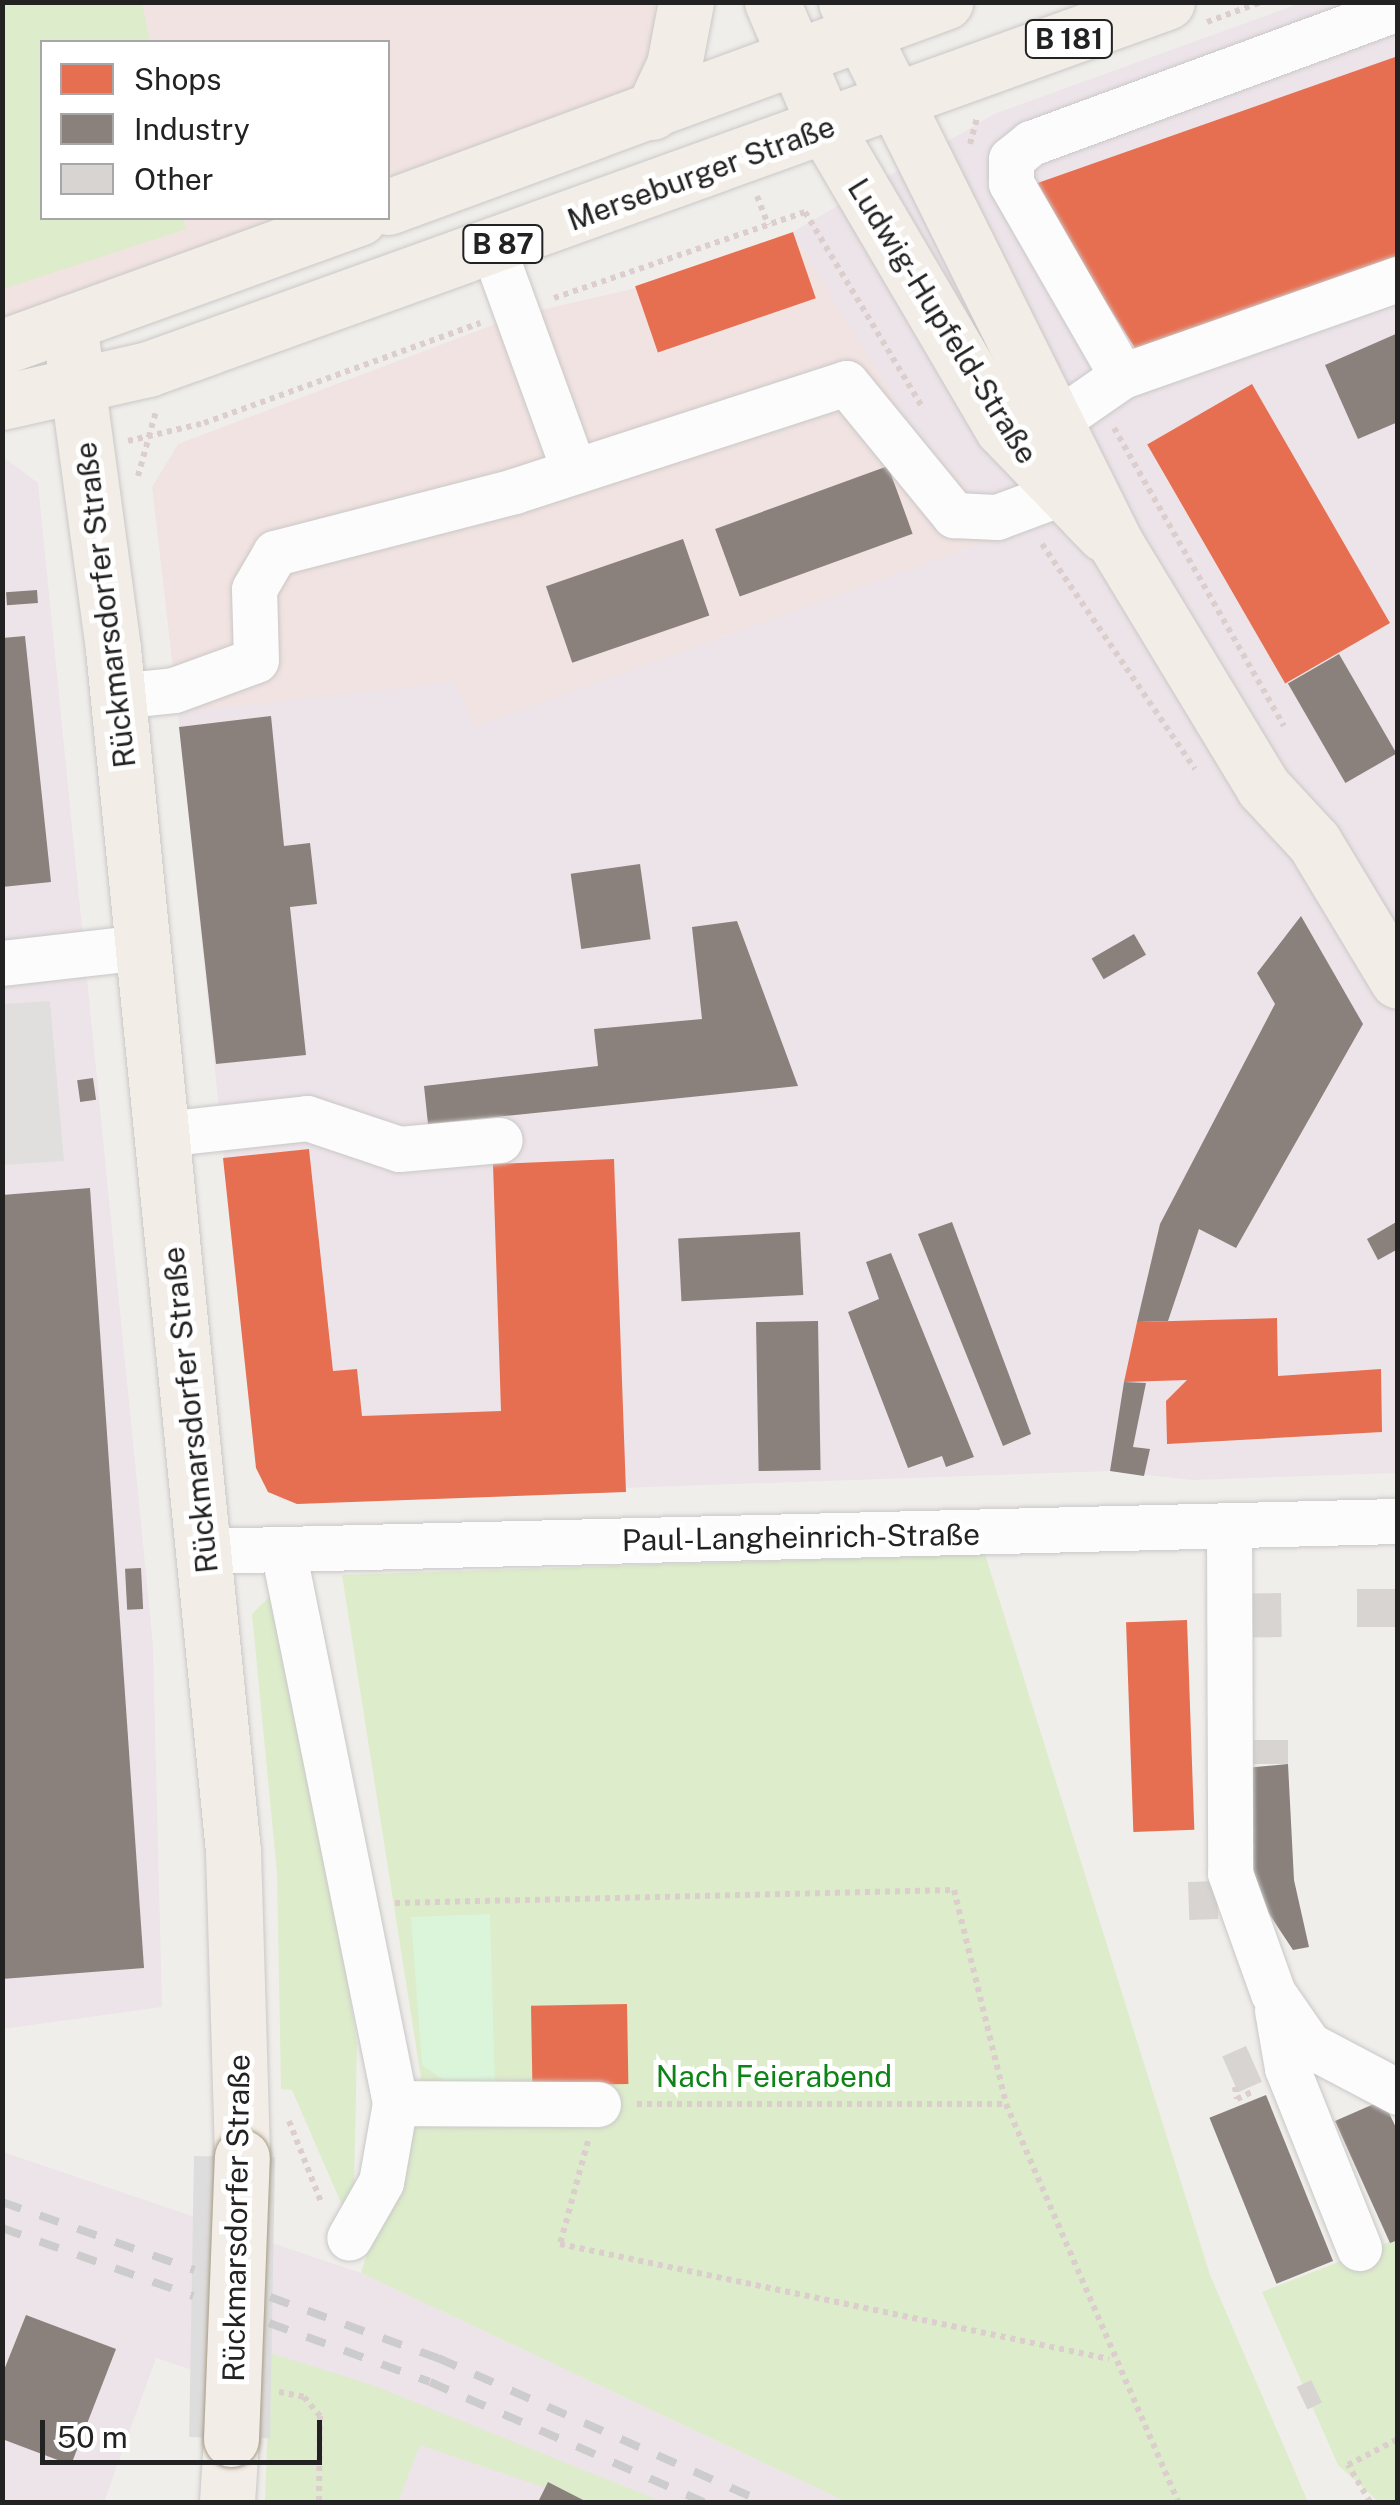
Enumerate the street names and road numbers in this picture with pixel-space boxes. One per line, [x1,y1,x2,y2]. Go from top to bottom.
road number: B 181 [1024,16,1114,62]
street label: Merseburger Straße [562,108,840,238]
street label: Ludwig-Hupfeld-Straße [840,172,1046,470]
road number: B 87 [460,221,546,267]
street label: Rückmarsdorfer Straße [67,440,143,770]
street label: Rückmarsdorfer Straße [155,1245,225,1575]
street label: Paul-Langheinrich-Straße [622,1516,980,1558]
street label: Rückmarsdorfer Straße [215,2054,257,2382]

